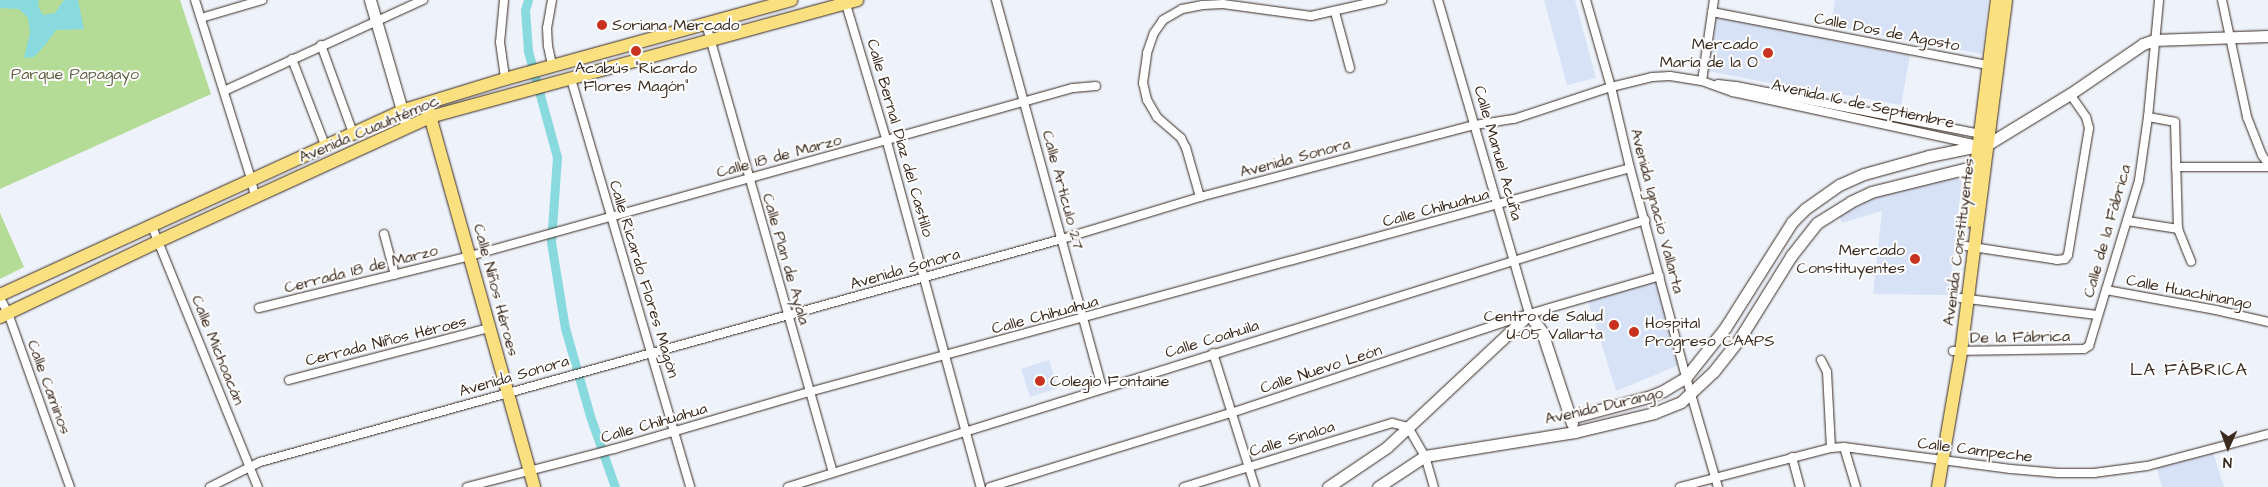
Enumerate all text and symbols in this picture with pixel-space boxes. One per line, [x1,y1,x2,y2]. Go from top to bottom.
street label: Calle Dos de Agosto [1813,8,1961,56]
place label: Soriana Mercado [612,15,739,35]
marker: Soriana Mercado [596,19,608,31]
place label: Mercado María de la O [1660,34,1758,72]
street label: Calle Bernal Díaz del Castillo [863,37,937,239]
marker: Acabús "Ricardo Flores Magón" [630,45,642,57]
marker: Mercado María de la O [1762,47,1774,59]
place label: Acabús "Ricardo Flores Magón" [575,58,697,96]
park label: Parque Papagayo [11,64,139,84]
street label: Avenida 16 de Septiembre [1770,75,1956,133]
street label: Calle Manuel Acuña [1470,83,1526,223]
street label: Avenida Cuauhtémoc [296,91,442,167]
street label: Avenida Ignacio Vallarta [1626,126,1688,296]
street label: Calle Artículo 27 [1038,128,1088,252]
street label: Calle 18 de Marzo [714,130,844,182]
street label: Avenida Sonora [1238,134,1352,182]
street label: Avenida Constituyentes [1939,157,1979,327]
street label: Calle de la Fábrica [2079,162,2135,300]
street label: Calle Ricardo Flores Magón [605,178,683,380]
street label: Calle Chihuahua [1381,185,1491,231]
street label: Calle Plan de Ayala [758,191,814,327]
street label: Calle Niños Héroes [469,222,523,358]
place label: Mercado Constituyentes [1797,240,1905,278]
street label: Cerrada 18 de Marzo [282,241,440,297]
street label: Avenida Sonora [848,244,962,294]
marker: Mercado Constituyentes [1909,253,1921,265]
street label: Calle Huachinango [2125,270,2253,314]
street label: Calle Michoacán [187,292,249,408]
street label: Calle Chihuahua [990,292,1100,338]
place label: Centro de Salud U-05 Vallarta [1484,306,1603,344]
street label: Cerrada Niños Héroes [303,312,469,370]
place label: Hospital Progreso CAAPS [1645,313,1775,351]
street label: Calle Coahuila [1163,316,1261,362]
marker: Centro de Salud U-05 Vallarta [1607,318,1621,332]
marker: Hospital Progreso CAAPS [1627,325,1641,339]
street label: De la Fábrica [1970,327,2070,347]
street label: Calle Caminos [23,337,75,437]
street label: Calle Nuevo León [1258,340,1384,398]
street label: Avenida Sonora [457,351,571,401]
district label: LA FÁBRICA [2129,359,2249,381]
place label: Colegio Fontaine [1050,371,1169,391]
marker: Colegio Fontaine [1034,375,1046,387]
street label: Avenida Durango [1543,383,1665,429]
street label: Calle Chihuahua [599,399,709,447]
street label: Calle Sinaloa [1247,417,1337,461]
north arrow [2203,422,2253,472]
street label: Calle Campeche [1916,433,2034,467]
text: N [2223,452,2232,472]

